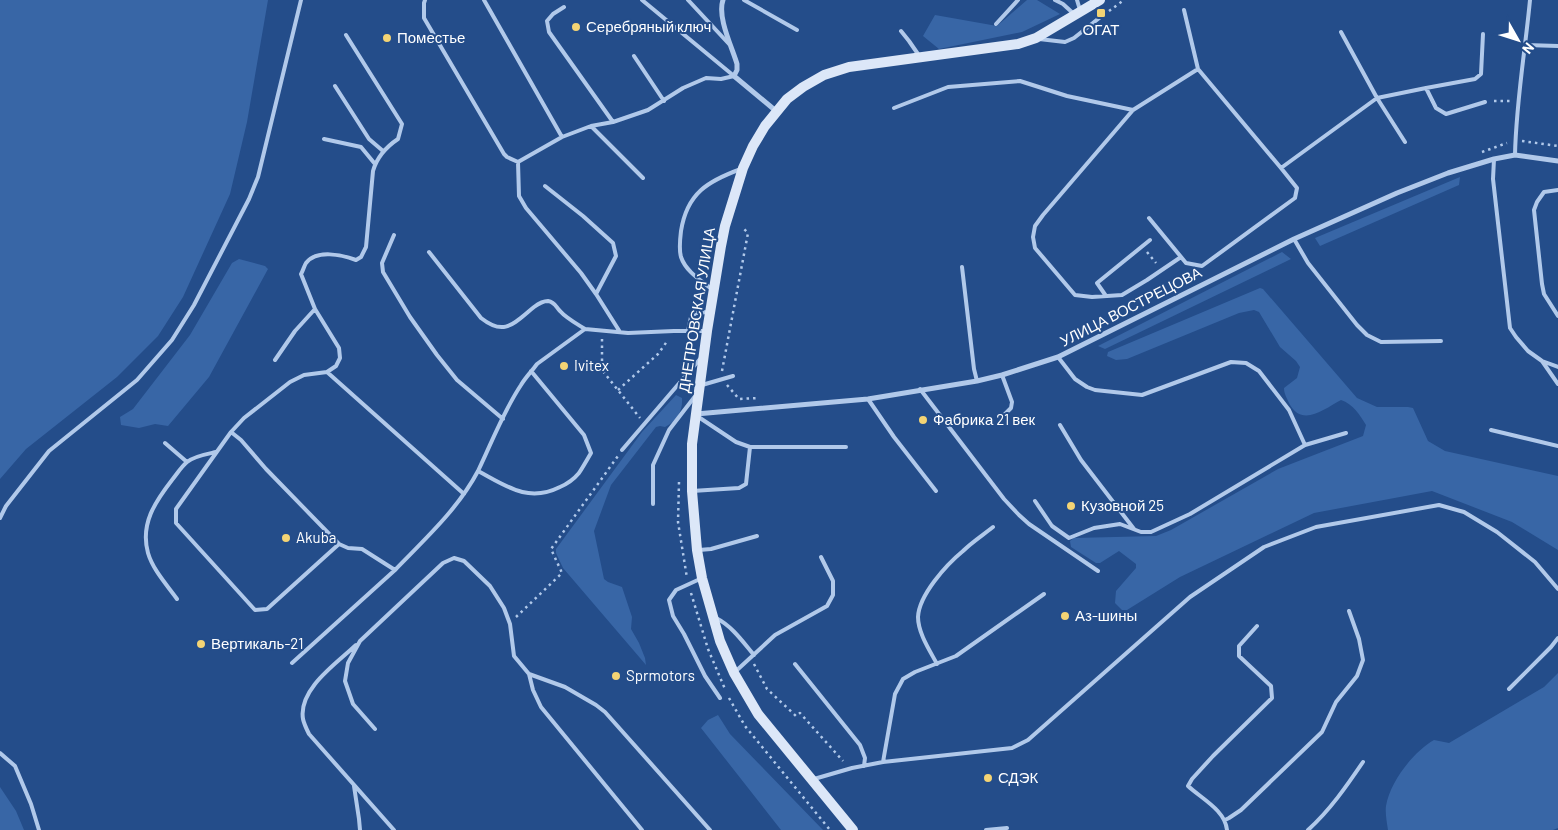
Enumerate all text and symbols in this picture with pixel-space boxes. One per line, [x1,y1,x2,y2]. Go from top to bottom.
marker: ОГАТ [1095,7,1107,19]
north arrow [1493,15,1543,65]
place label: Серебряный ключ [586,17,711,35]
place label: ОГАТ [1083,20,1119,38]
marker: Серебряный ключ [570,21,582,33]
place label: Поместье [397,28,465,46]
marker: Поместье [381,32,393,44]
text: N [1519,40,1538,57]
street label: ДНЕПРОВСКАЯ УЛИЦА [674,226,718,394]
street label: УЛИЦА ВОСТРЕЦОВА [1057,263,1204,350]
place label: Ivitex [574,356,609,374]
marker: Ivitex [558,360,570,372]
place label: Фабрика 21 век [933,410,1036,428]
marker: Фабрика 21 век [917,414,929,426]
place label: Кузовной 25 [1081,496,1164,514]
marker: Кузовной 25 [1065,500,1077,512]
place label: Akuba [296,528,337,546]
marker: Akuba [280,532,292,544]
place label: Аз-шины [1075,606,1137,624]
marker: Аз-шины [1059,610,1071,622]
place label: Вертикаль-21 [211,634,303,652]
marker: Вертикаль-21 [195,638,207,650]
place label: Sprmotors [626,666,695,684]
marker: Sprmotors [610,670,622,682]
place label: СДЭК [998,768,1038,786]
marker: СДЭК [982,772,994,784]

